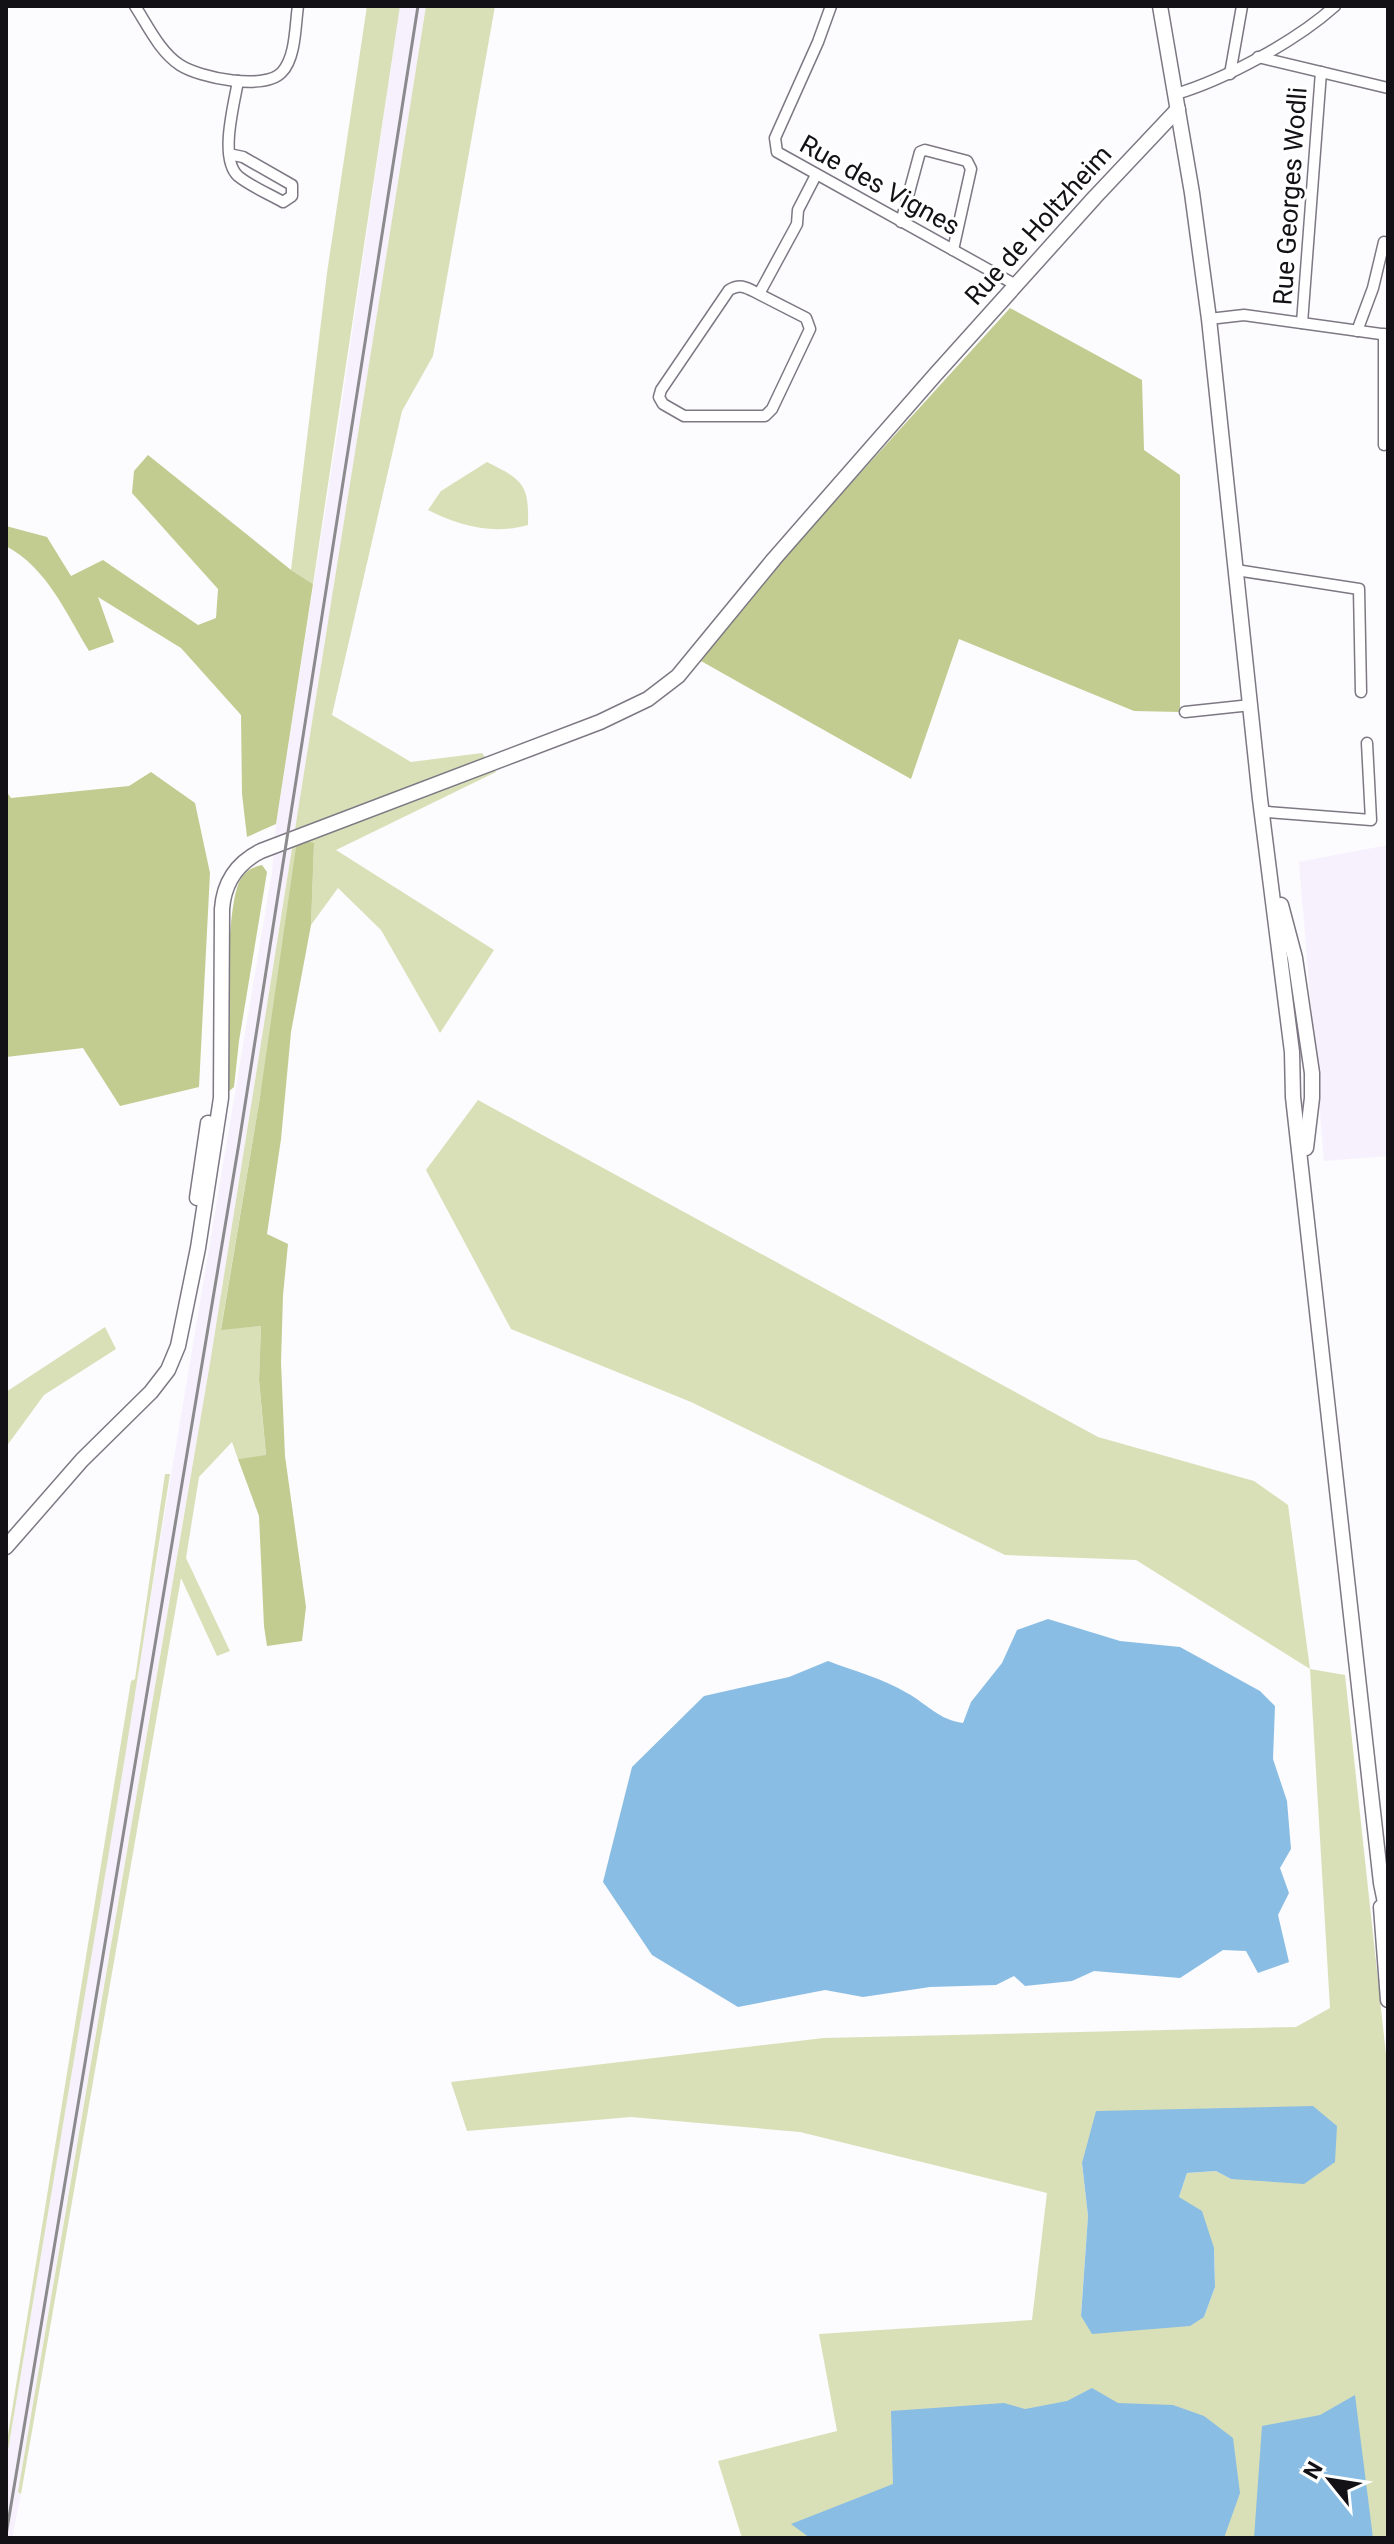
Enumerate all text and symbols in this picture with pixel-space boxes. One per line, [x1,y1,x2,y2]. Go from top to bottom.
street label: Rue Georges Wodli [1267,86,1313,306]
street label: Rue des Vignes [795,129,965,241]
street label: Rue de Holtzheim [959,139,1117,311]
north arrow [1290,2440,1370,2520]
text: N [1298,2457,1328,2483]

